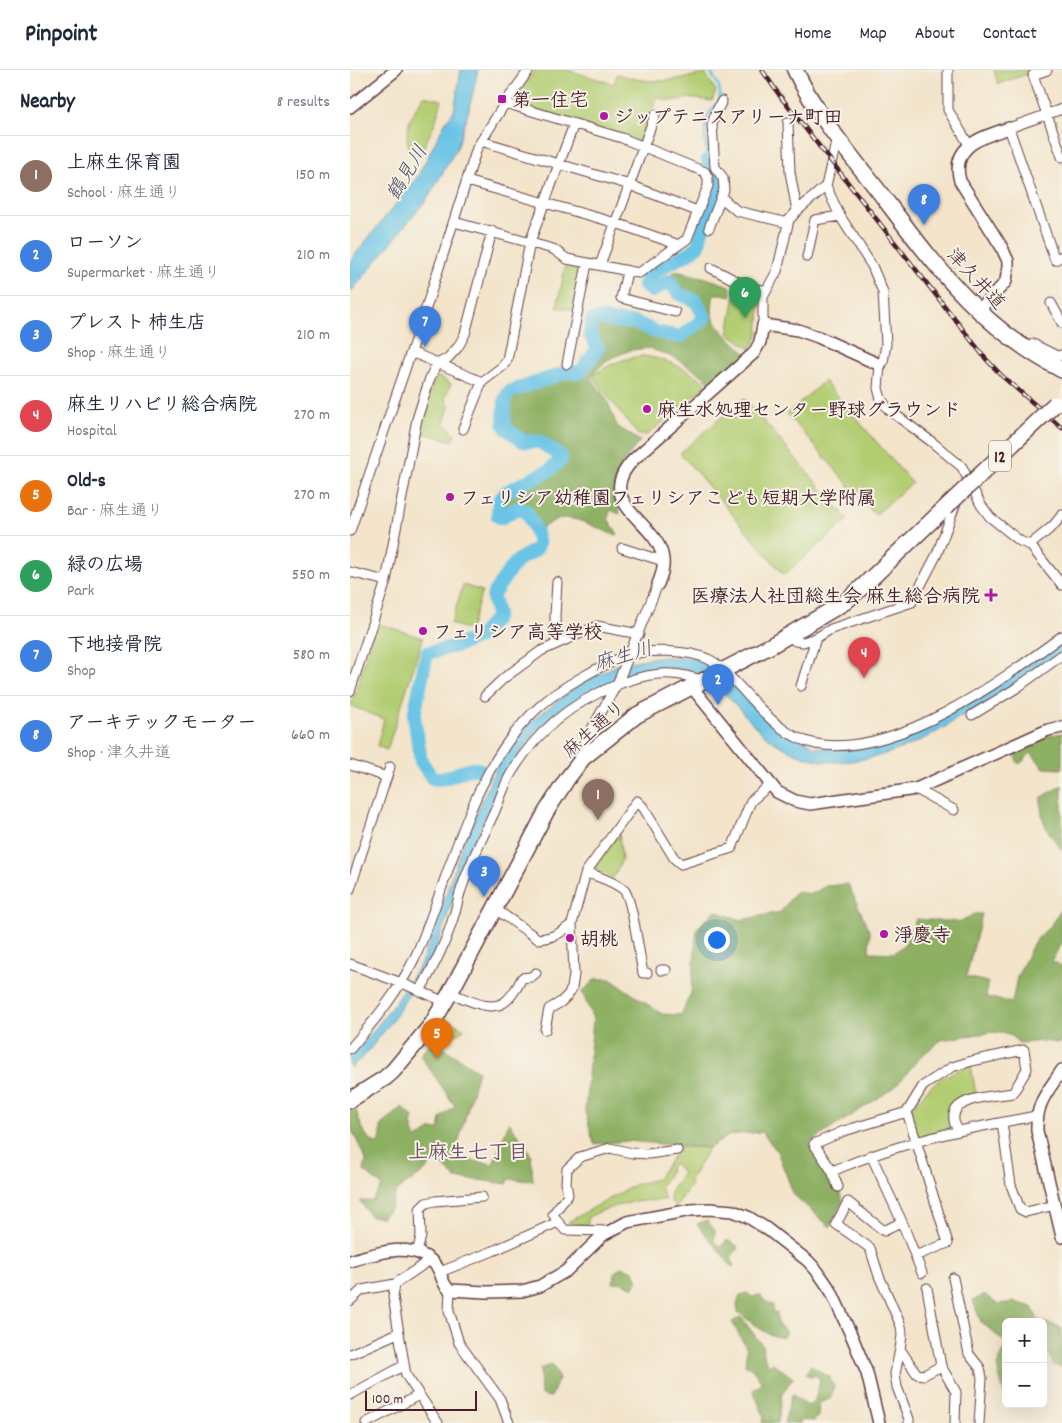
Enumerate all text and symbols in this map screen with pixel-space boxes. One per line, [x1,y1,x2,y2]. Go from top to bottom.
text: Pinpoint [25,18,97,52]
text: Home [794,22,831,47]
text: Map [859,22,887,47]
text: About [915,22,955,47]
text: Contact [983,22,1037,47]
text: Nearby [20,88,75,118]
place label: 第一住宅 [512,89,588,116]
text: 8 results [277,91,330,114]
marker: 第一住宅 [496,93,508,105]
place label: ジップテニスアリーナ町田 [614,106,842,133]
marker: ジップテニスアリーナ町田 [598,110,610,122]
water label: 鶴見川 [381,141,436,206]
text: 上麻生保育園 [67,151,181,178]
text: 1 [34,164,38,187]
text: 150 m [296,164,330,187]
text: School · 麻生通り [67,182,181,205]
pin: 8 [908,184,940,225]
text: ローソン [67,231,143,258]
street label: 津久井道 [939,243,1010,317]
text: 2 [33,244,40,267]
text: 210 m [296,244,330,267]
text: Supermarket · 麻生通り [67,262,220,285]
pin: 6 [729,277,761,318]
pin: 7 [409,306,441,347]
text: プレスト 柿生店 [67,311,206,338]
text: 3 [32,324,40,347]
text: 210 m [296,324,330,347]
text: Shop · 麻生通り [67,342,171,365]
text: 麻生リハビリ総合病院 [67,393,257,420]
place label: 麻生水処理センター野球グラウンド [657,399,961,426]
marker: 麻生水処理センター野球グラウンド [641,403,653,415]
text: 4 [33,404,39,427]
text: 270 m [294,404,330,427]
text: Hospital [67,420,117,443]
road number: 12 [989,441,1011,472]
text: Old-s [67,469,106,496]
text: 5 [32,484,40,507]
text: 270 m [294,484,330,507]
place label: フェリシア幼稚園フェリシアこども短期大学附属 [460,487,876,514]
marker: フェリシア幼稚園フェリシアこども短期大学附属 [444,491,456,503]
text: Bar · 麻生通り [67,500,163,523]
text: 緑の広場 [67,553,143,580]
text: 6 [32,564,40,587]
text: 550 m [292,564,330,587]
text: Park [67,580,94,603]
place label: 医療法人社団総生会 麻生総合病院 [691,585,980,612]
marker: 医療法人社団総生会 麻生総合病院 [984,588,998,602]
place label: フェリシア高等学校 [433,621,603,648]
marker: フェリシア高等学校 [417,625,429,637]
text: 下地接骨院 [67,633,162,660]
water label: 麻生川 [591,636,657,680]
pin: 4 [848,637,880,678]
text: 7 [33,644,39,667]
text: 580 m [293,644,330,667]
text: Shop [67,660,96,683]
pin: 2 [702,664,734,705]
street label: 麻生通り [558,696,633,766]
text: アーキテックモーター [67,711,256,738]
text: 8 [33,724,39,747]
text: 660 m [291,724,330,747]
text: Shop · 津久井道 [67,742,171,765]
pin: 1 [582,779,614,820]
pin: 3 [468,856,500,897]
place label: 淨慶寺 [894,924,951,951]
your location [704,927,730,953]
place label: 胡桃 [580,928,618,955]
marker: 淨慶寺 [878,928,890,940]
marker: 胡桃 [564,932,576,944]
pin: 5 [421,1018,453,1059]
district label: 上麻生七丁目 [408,1140,528,1168]
map controls [1002,1318,1047,1408]
button: + [1002,1318,1047,1363]
button: − [1002,1363,1047,1408]
scale bar [365,1388,478,1411]
text: 100 m [372,1390,403,1410]

